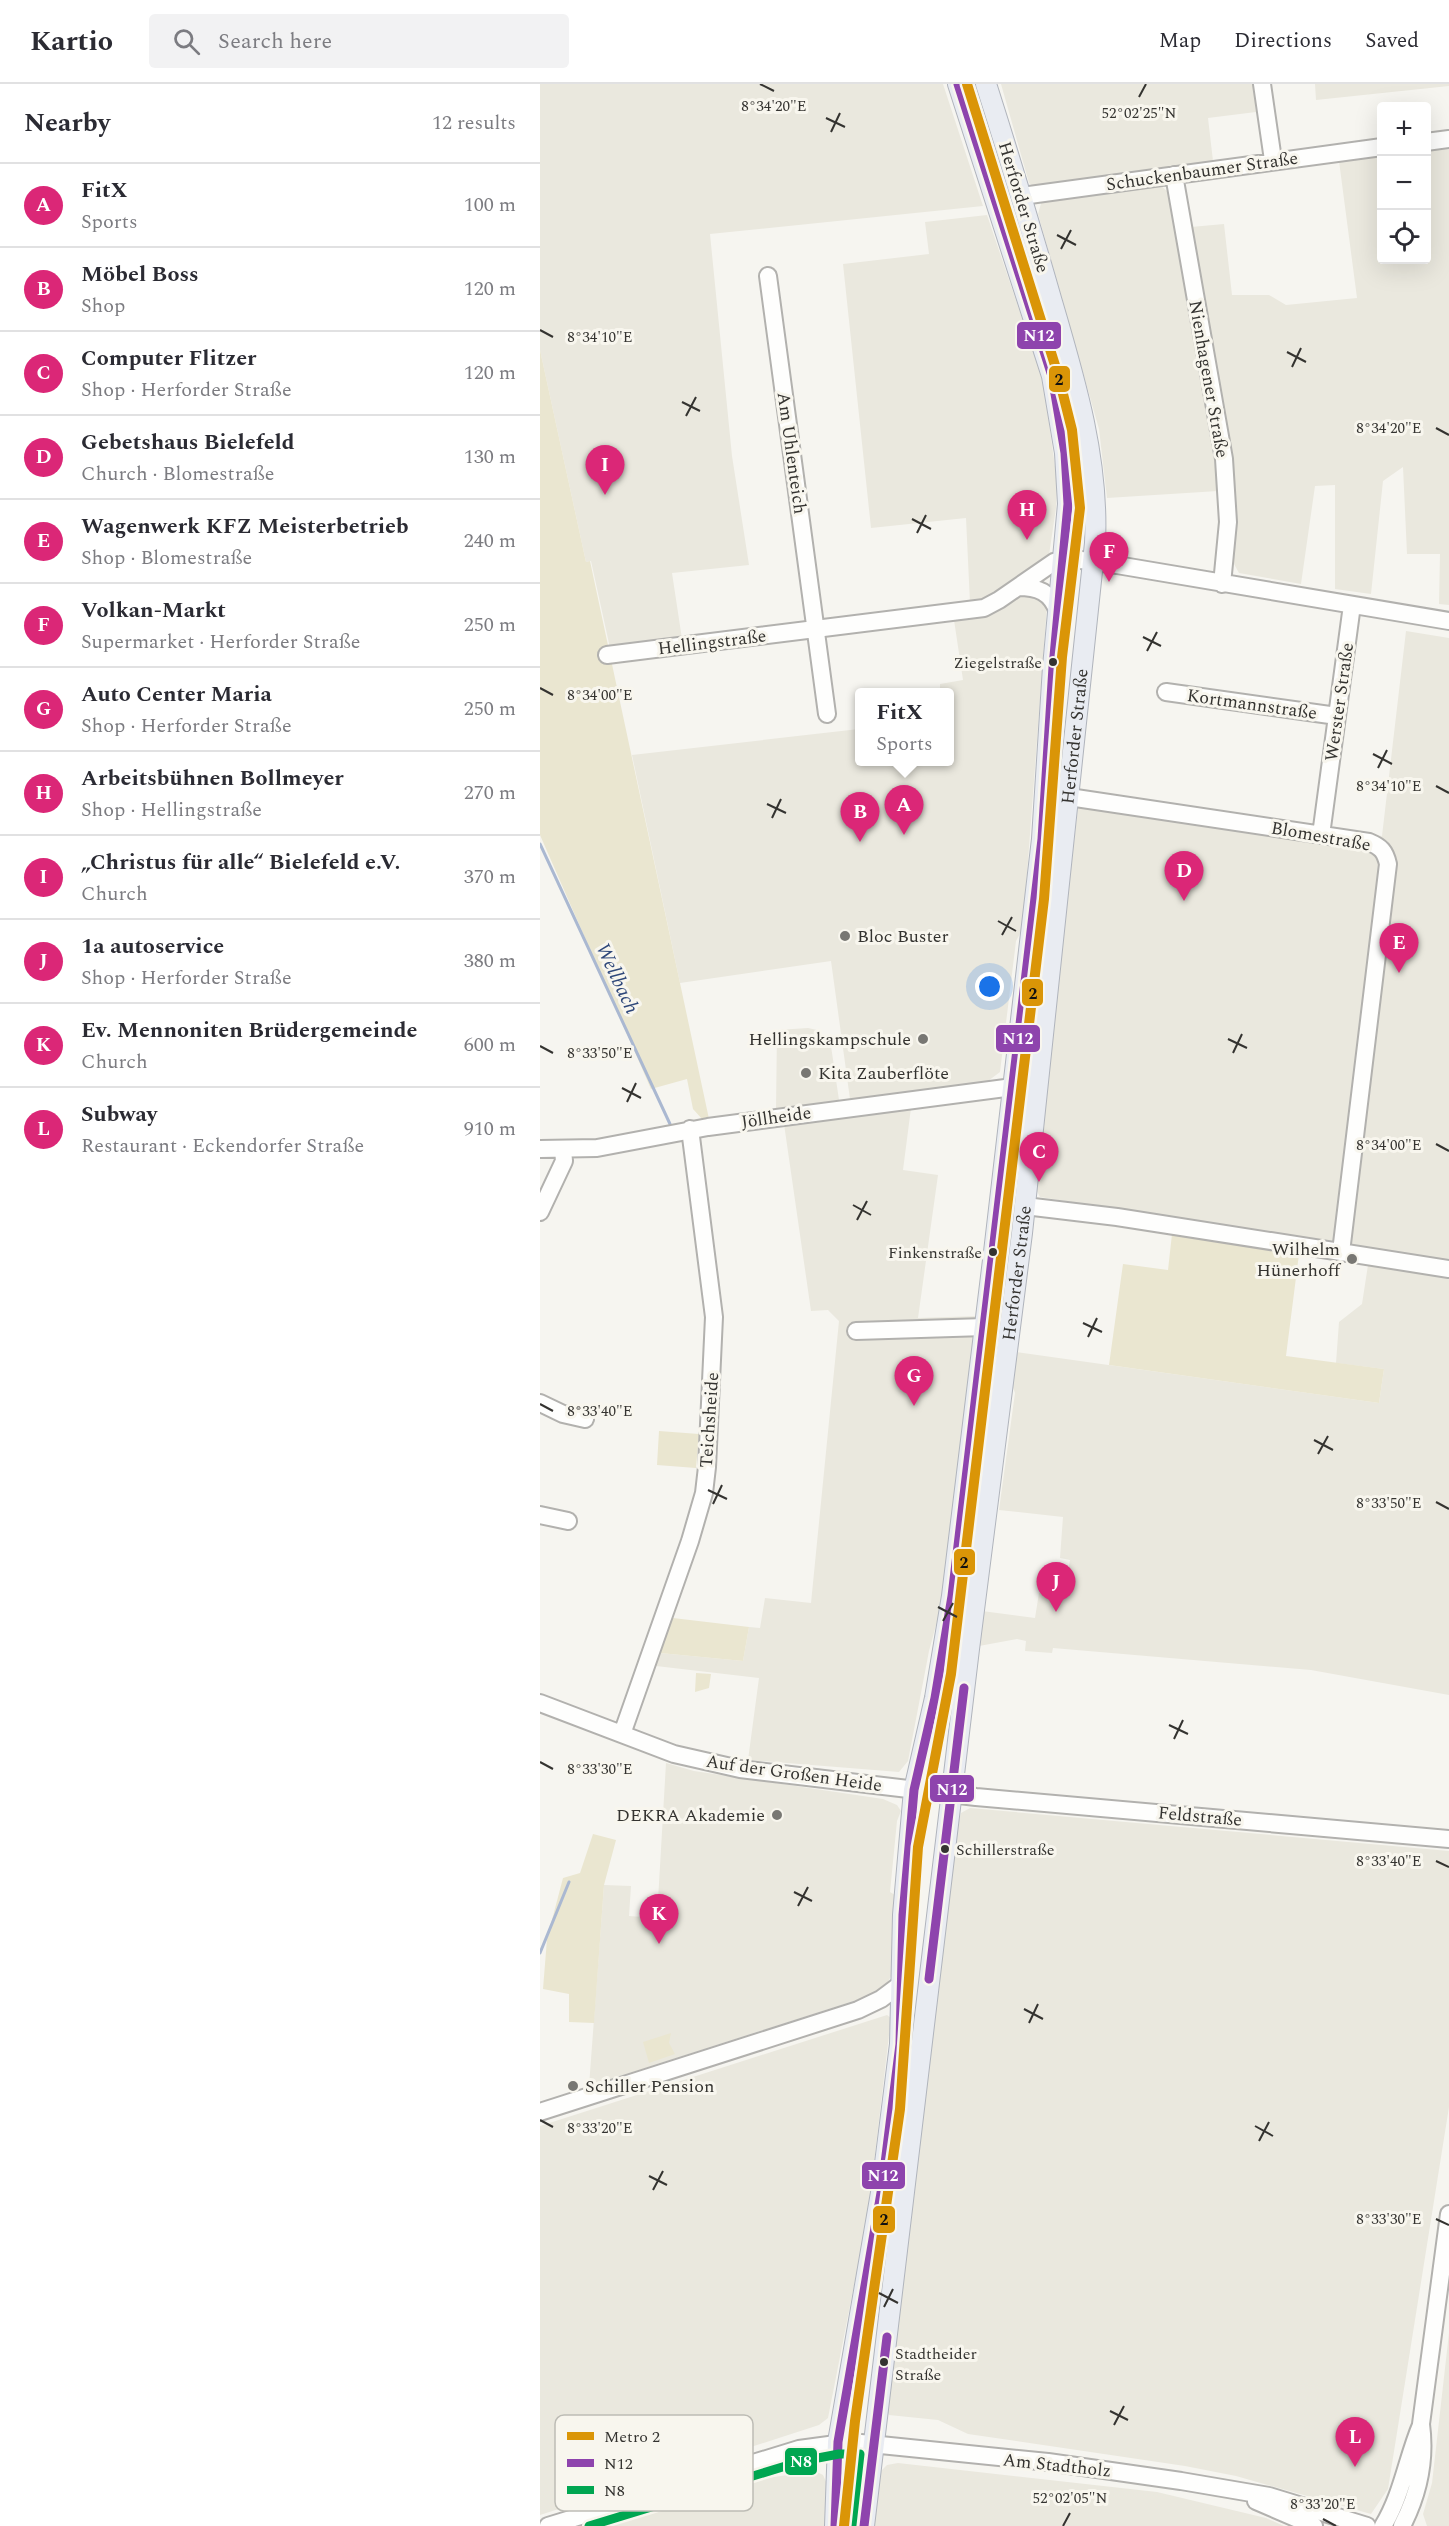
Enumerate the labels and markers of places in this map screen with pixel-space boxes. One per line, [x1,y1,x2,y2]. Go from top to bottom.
pin: I [586,446,624,495]
pin: H [1008,490,1046,540]
pin: F [1090,532,1128,582]
place label: Ziegelstraße [954,651,1042,675]
marker: Ziegelstraße [1047,656,1059,668]
pin: A [884,786,924,835]
pin: B [840,792,880,842]
pin: D [1164,852,1204,901]
place label: Bloc Buster [857,923,949,950]
pin: E [1380,924,1418,973]
marker: Bloc Buster [838,929,852,943]
place label: Hellingskampschule [748,1026,911,1053]
marker: Hellingskampschule [916,1032,930,1046]
place label: Kita Zauberflöte [818,1060,949,1087]
marker: Kita Zauberflöte [799,1066,813,1080]
pin: C [1020,1132,1058,1182]
place label: Wilhelm Hünerhoff [1256,1236,1342,1284]
place label: Finkenstraße [888,1241,982,1265]
marker: Finkenstraße [987,1246,999,1258]
marker: Wilhelm Hünerhoff [1345,1252,1359,1266]
pin: G [894,1356,934,1406]
pin: J [1036,1562,1076,1612]
place label: DEKRA Akademie [616,1802,765,1829]
marker: DEKRA Akademie [770,1808,784,1822]
place label: Schillerstraße [956,1838,1055,1862]
marker: Schillerstraße [939,1843,951,1855]
pin: K [640,1894,678,1944]
place label: Schiller Pension [585,2073,714,2100]
marker: Schiller Pension [566,2079,580,2093]
place label: Stadtheider Straße [895,2342,977,2387]
marker: Stadtheider Straße [878,2356,890,2368]
pin: L [1336,2418,1374,2467]

